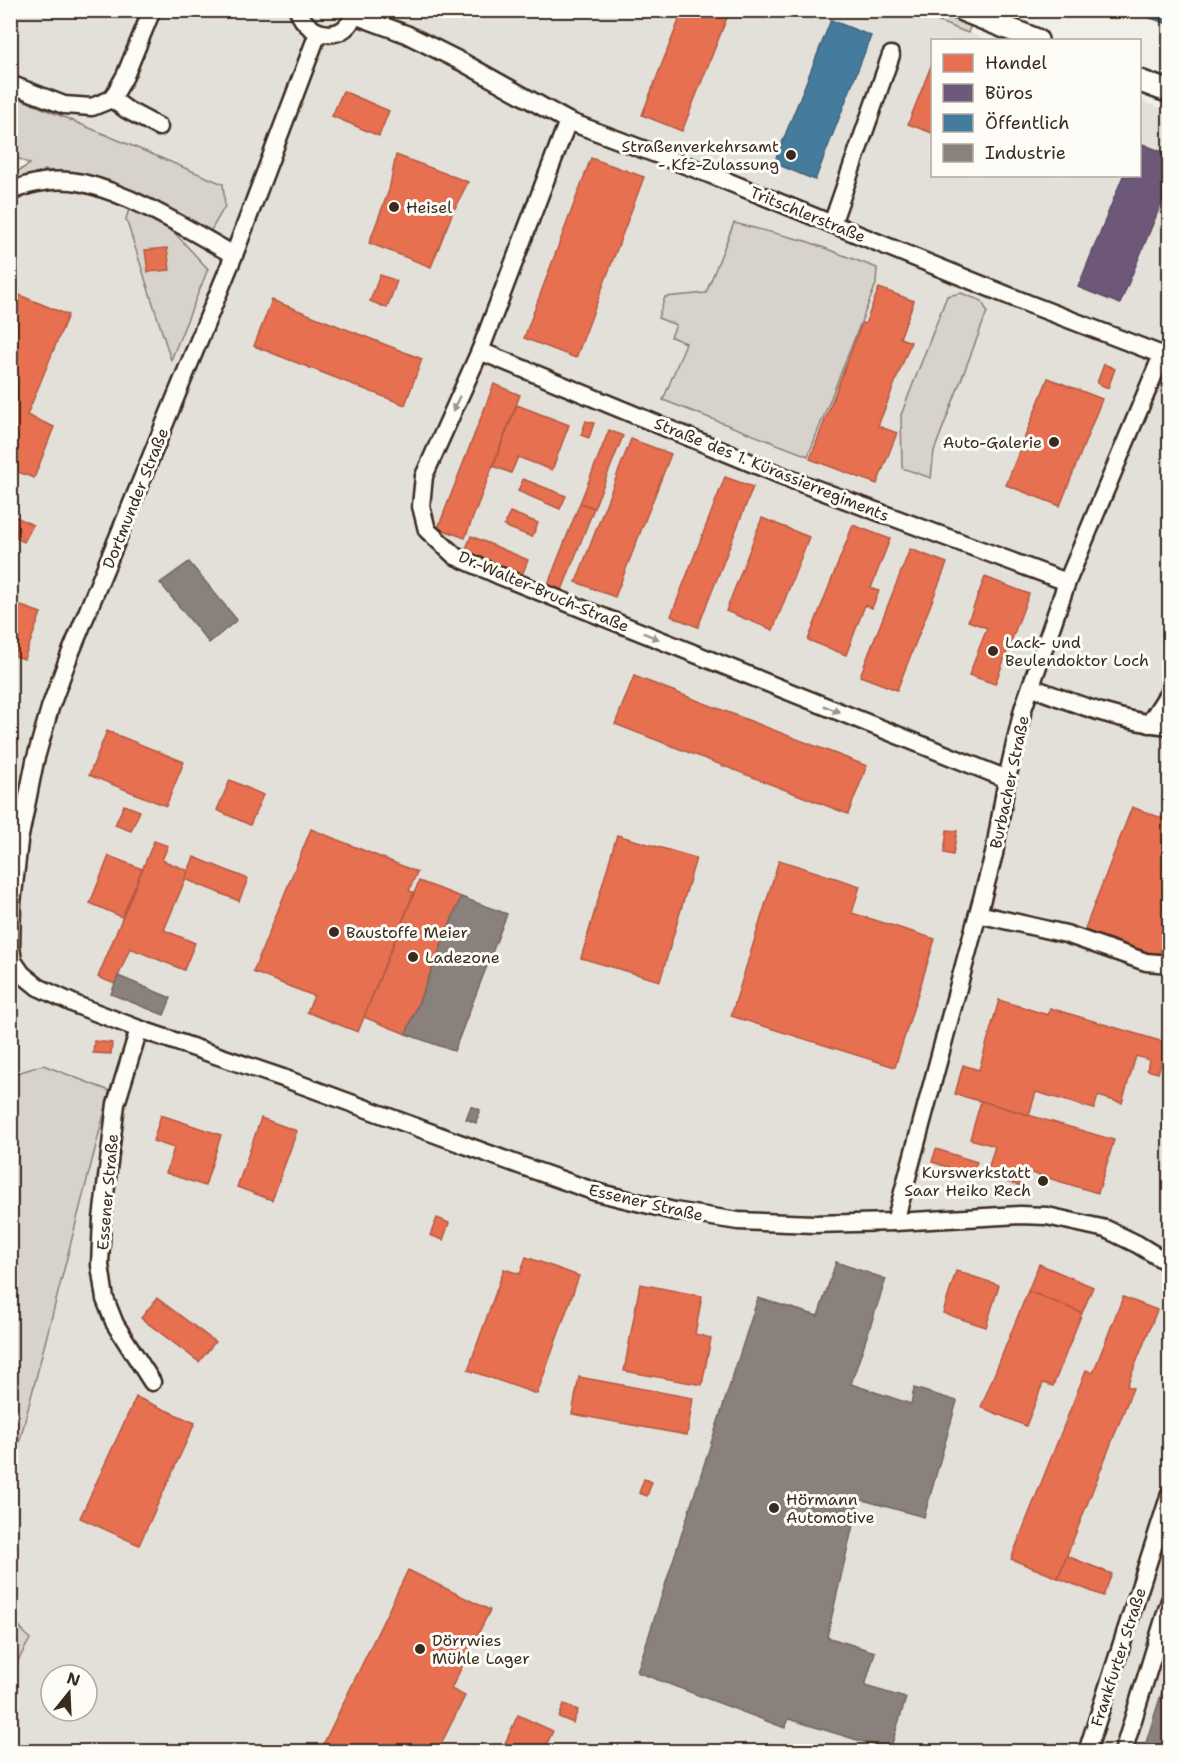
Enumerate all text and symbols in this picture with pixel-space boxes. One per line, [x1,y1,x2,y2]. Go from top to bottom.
legend [931,39,1141,177]
text: Handel [985,51,1047,75]
text: Büros [985,81,1033,105]
text: Öffentlich [985,111,1069,135]
place label: Straßenverkehrsamt - Kfz-Zulassung [622,136,779,175]
text: Industrie [985,141,1066,165]
marker: Straßenverkehrsamt - Kfz-Zulassung [784,148,798,162]
street label: Tritschlerstraße [747,182,869,247]
place label: Heisel [406,197,452,218]
marker: Heisel [387,200,401,214]
one-way arrow [451,396,461,414]
street label: Straße des 1. Kürassierregiments [651,413,892,526]
street label: Dortmunder Straße [98,425,173,572]
place label: Auto-Galerie [943,432,1042,453]
marker: Auto-Galerie [1047,435,1061,449]
street label: Dr.-Walter-Bruch-Straße [455,546,632,637]
one-way arrow [643,631,661,641]
place label: Lack- und Beulendoktor Loch [1005,632,1149,671]
marker: Lack- und Beulendoktor Loch [986,644,1000,658]
one-way arrow [824,704,842,714]
street label: Burbacher Straße [985,714,1034,851]
place label: Baustoffe Meier [346,922,468,943]
marker: Baustoffe Meier [327,925,341,939]
place label: Ladezone [425,947,500,968]
marker: Ladezone [406,950,420,964]
street label: Essener Straße [92,1133,123,1251]
place label: Kurswerkstatt Saar Heiko Rech [904,1162,1031,1201]
marker: Kurswerkstatt Saar Heiko Rech [1036,1174,1050,1188]
street label: Essener Straße [587,1179,705,1226]
place label: Hörmann Automotive [786,1489,875,1528]
marker: Hörmann Automotive [767,1501,781,1515]
street label: Frankfurter Straße [1086,1585,1151,1729]
place label: Dörrwies Mühle Lager [432,1630,530,1669]
marker: Dörrwies Mühle Lager [413,1642,427,1656]
north arrow [39,1663,99,1723]
text: N [64,1667,83,1691]

